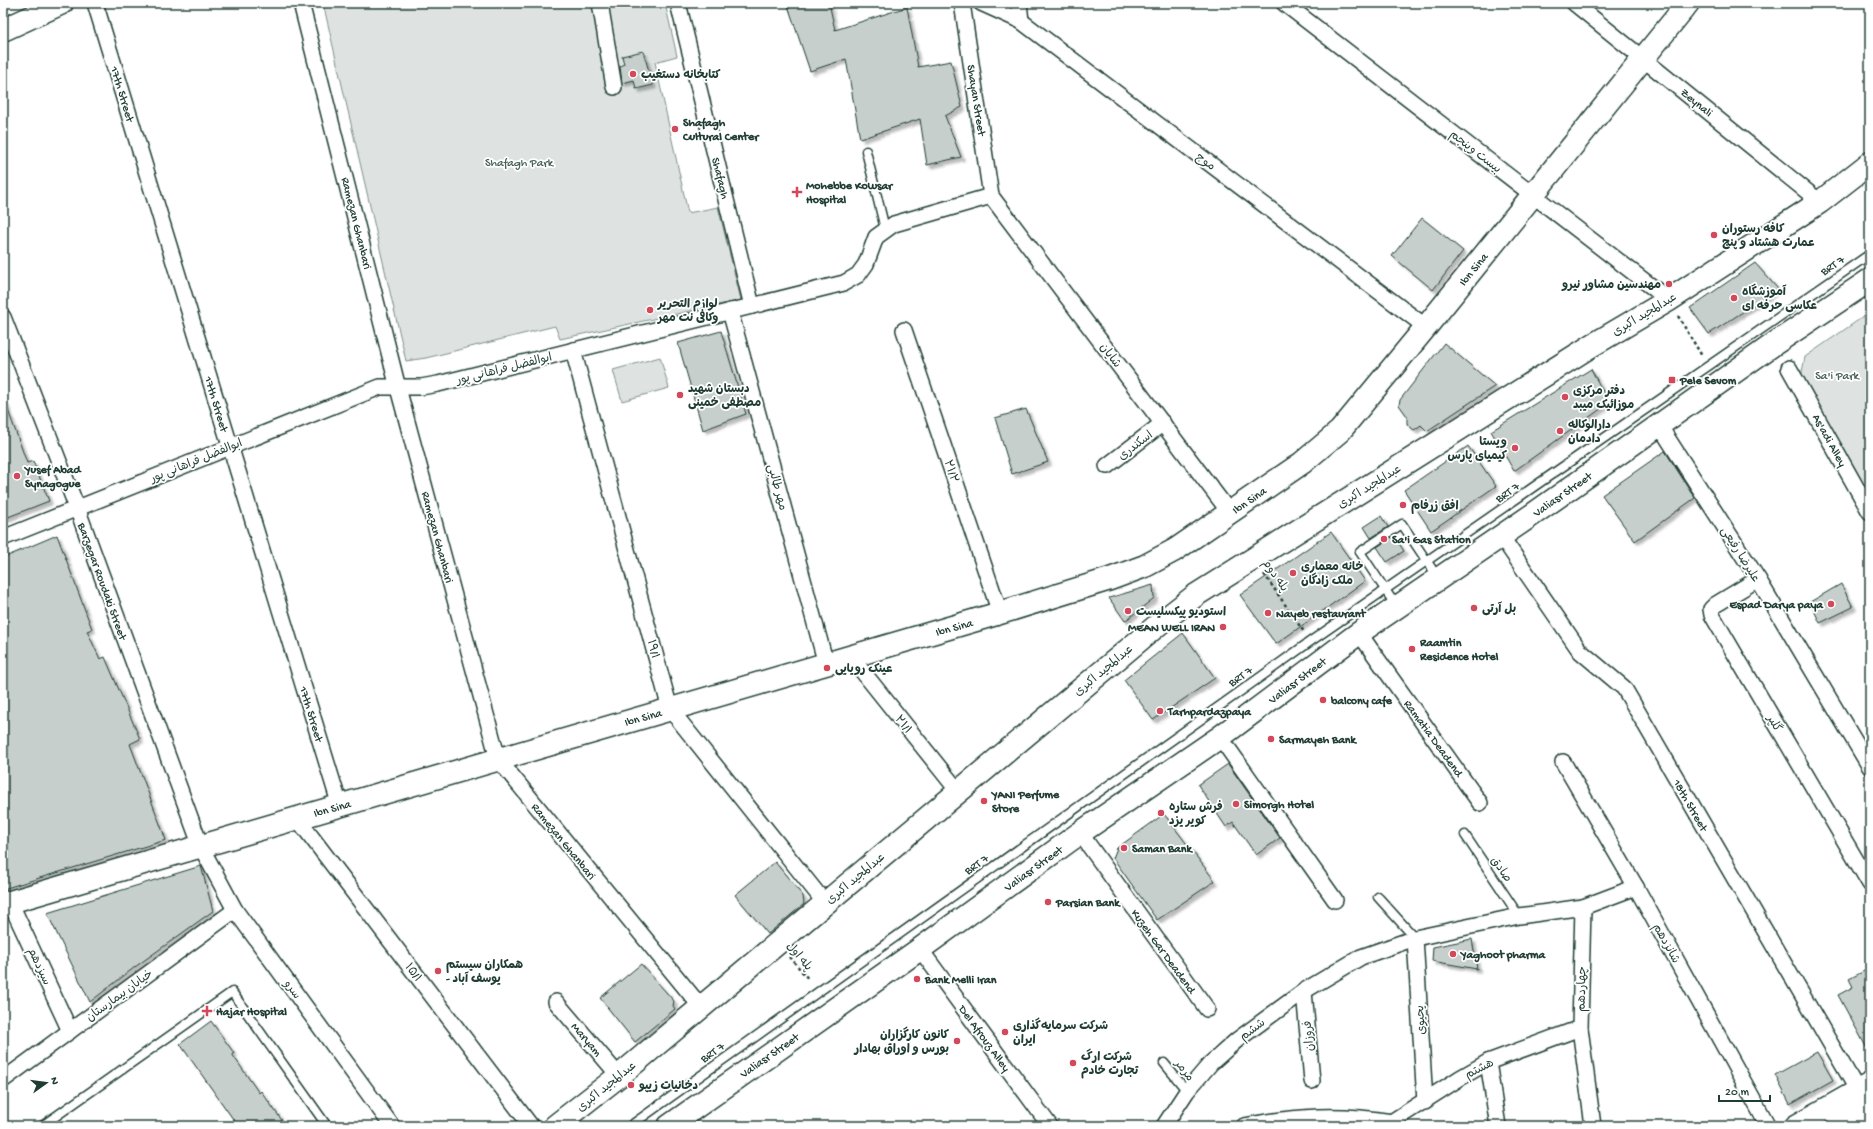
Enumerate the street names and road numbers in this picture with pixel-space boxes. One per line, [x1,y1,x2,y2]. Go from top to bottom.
street label: 17th Street [106,64,136,125]
street label: Shayan Street [962,64,988,138]
street label: Zeynali [1677,86,1715,121]
street label: بیست وپنجم [1446,128,1503,177]
street label: موج [1192,151,1217,175]
street label: Shafagh [707,156,731,201]
street label: Ramezan Ghanbari [337,176,373,271]
street label: Ibn Sina [1457,251,1492,290]
street label: BRT 7 [1818,253,1848,280]
street label: عبدالمجید اکبری [1610,291,1680,340]
street label: شایان [1096,341,1123,371]
street label: ابوالفضل فراهانی پور [454,351,554,389]
street label: 17th Street [200,374,230,435]
street label: As'adi Alley [1808,412,1849,470]
street label: اسکندری [1116,429,1156,464]
street label: ابوالفضل فراهانی پور [148,437,245,487]
street label: ۲۱/۲ [940,458,961,485]
street label: مهر طالبی [763,463,789,512]
street label: عبدالمجید اکبری [1336,463,1404,513]
street label: Valiasr Street [1530,470,1596,522]
street label: BRT 7 [1493,480,1523,507]
street label: Ibn Sina [1230,485,1270,518]
street label: Ramezan Ghanbari [417,490,455,585]
street label: Barzegar Roudaki Street [73,520,129,643]
street label: علیرضا رفیعی [1717,525,1762,585]
street label: پله دوم [1258,557,1290,595]
street label: Ibn Sina [934,617,975,641]
street label: ۱۹/۱ [643,638,661,661]
street label: عبدالمجید اکبری [1072,643,1137,700]
street label: Valiasr Street [1266,655,1331,708]
street label: BRT 7 [1226,664,1256,691]
street label: 17th Street [295,684,325,745]
street label: Ramatia Deadend [1400,698,1466,781]
street label: Ibn Sina [623,707,664,731]
street label: گلپر [1762,711,1785,735]
street label: ۲۱/۱ [891,713,914,737]
street label: 18th Street [1668,777,1710,835]
street label: Ibn Sina [312,798,353,822]
street label: Ramezan Ghanbari [527,801,598,884]
street label: Valiasr Street [1001,843,1067,896]
street label: عبدالمجید اکبری [824,851,889,908]
street label: BRT 7 [962,852,992,879]
street label: صادق [1487,855,1514,886]
street label: Kuzeh Gar Deadend [1127,907,1198,998]
street label: شانزدهم [1649,922,1682,966]
street label: پله اول [782,940,814,974]
street label: سیزدهم [23,946,53,988]
street label: ۱۵/۱ [401,961,424,985]
street label: چهاردهم [1576,966,1590,1012]
street label: خیابان بیمارستان [84,967,156,1026]
street label: سرو [279,977,303,1002]
street label: Del Afrouz Alley [954,1002,1012,1075]
street label: یحیوی [1414,1005,1430,1035]
street label: ششم [1238,1016,1269,1045]
street label: فروزان [1302,1020,1318,1052]
street label: Maryam [567,1021,604,1060]
street label: Valiasr Street [737,1031,803,1083]
street label: BRT 7 [698,1040,728,1067]
street label: مرمر [1170,1057,1196,1085]
street label: هشتم [1463,1057,1497,1083]
street label: عبدالمجید اکبری [575,1059,640,1116]

